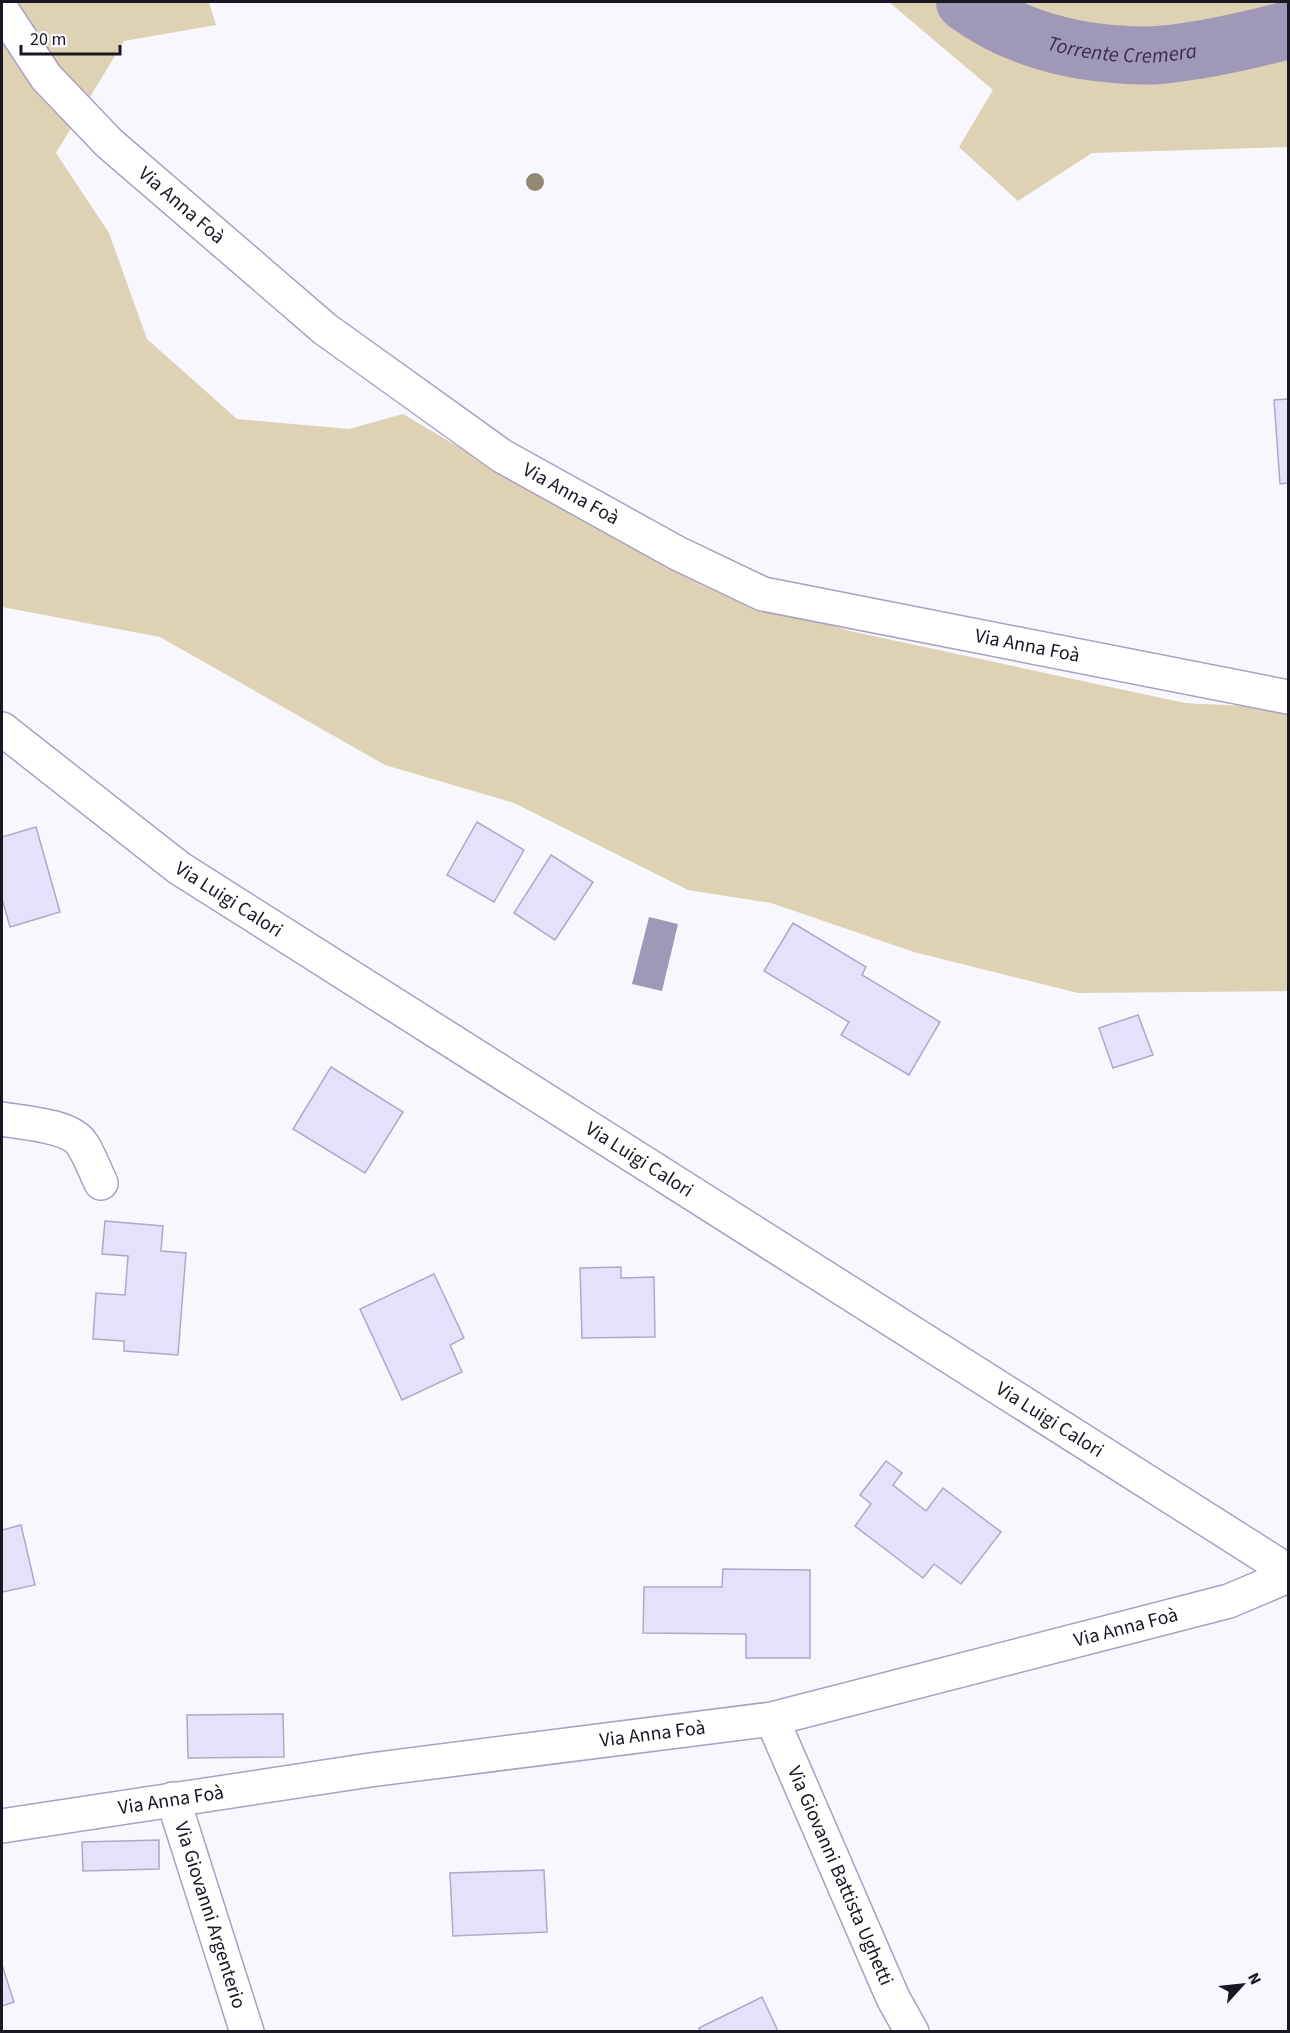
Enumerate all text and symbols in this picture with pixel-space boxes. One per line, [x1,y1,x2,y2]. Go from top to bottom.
scale bar [21,18,120,56]
text: 20 m [30,27,66,52]
water label: Torrente Cremera [1044,28,1199,71]
street label: Via Anna Foà [132,160,231,251]
street label: Via Anna Foà [517,456,624,532]
street label: Via Anna Foà [972,622,1082,670]
street label: Via Luigi Calori [169,855,288,944]
street label: Via Luigi Calori [580,1115,699,1205]
street label: Via Luigi Calori [990,1375,1109,1465]
street label: Via Anna Foà [1071,1601,1181,1654]
street label: Via Anna Foà [598,1714,707,1755]
street label: Via Giovanni Battista Ughetti [780,1762,900,1990]
street label: Via Anna Foà [116,1778,226,1822]
street label: Via Giovanni Argenterio [167,1818,253,2012]
north arrow [1212,1955,1272,2015]
text: N [1242,1969,1267,1988]

